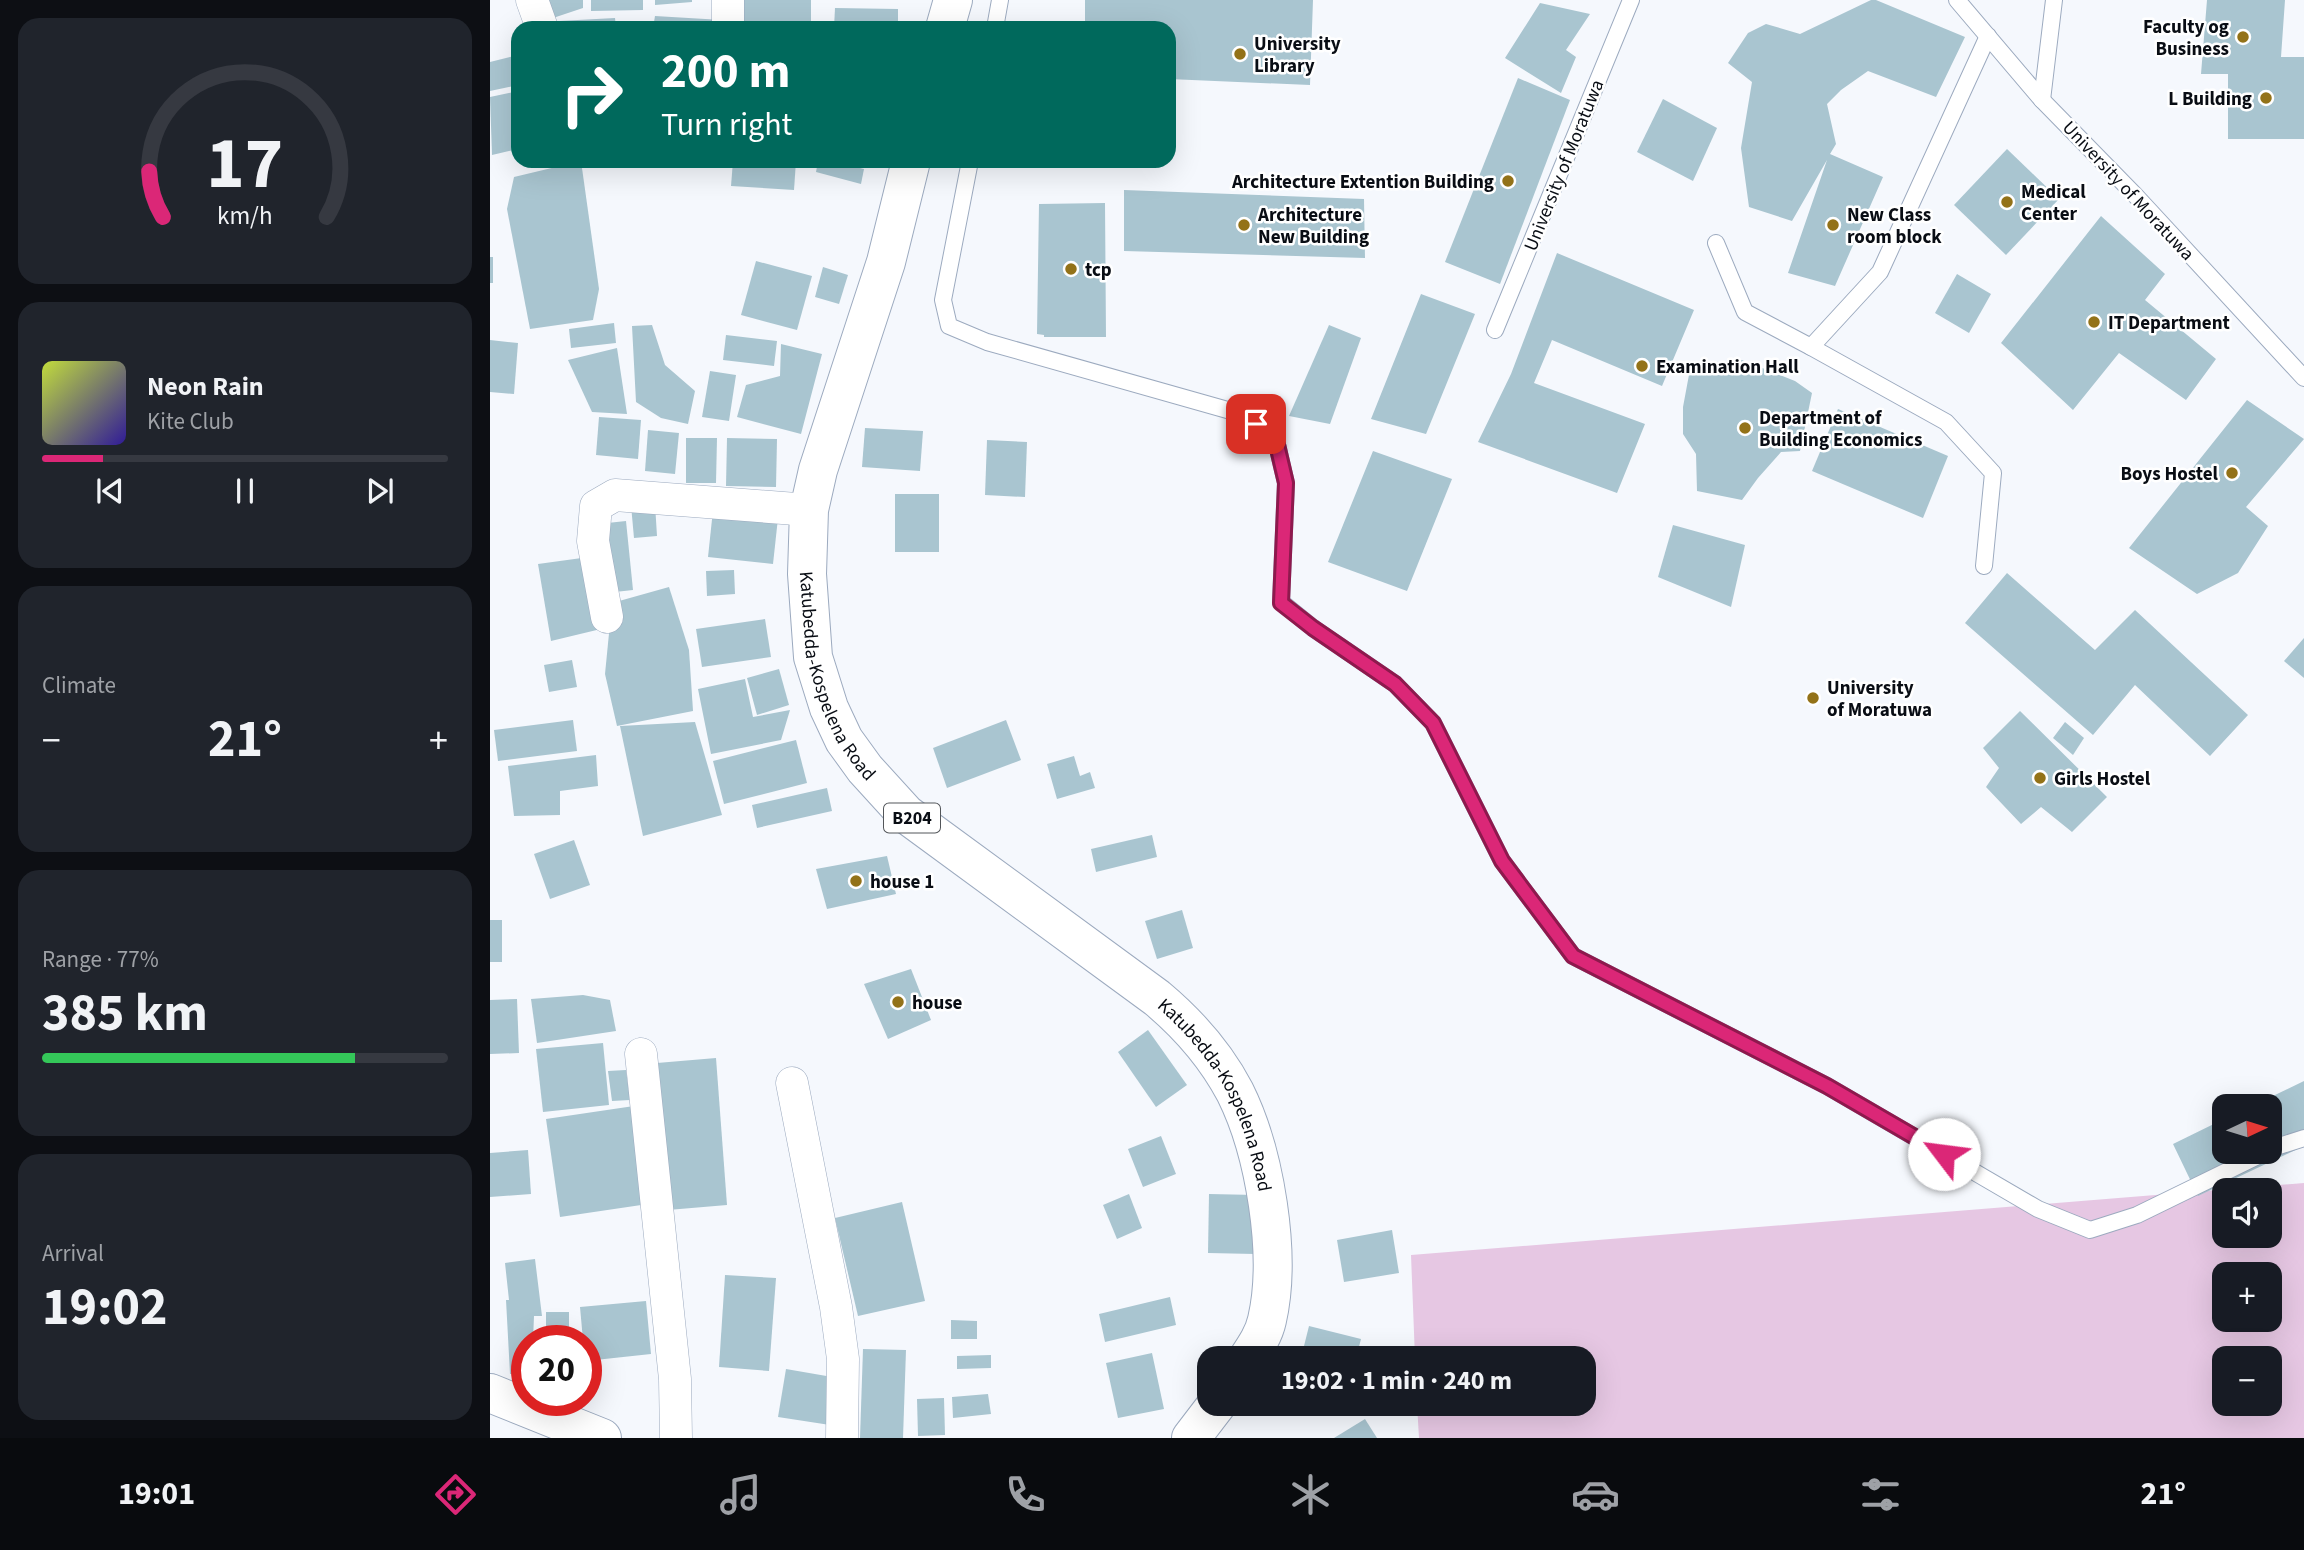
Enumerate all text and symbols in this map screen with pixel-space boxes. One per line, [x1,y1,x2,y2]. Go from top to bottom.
place label: Faculty og Business [2143,14,2229,63]
marker: Faculty og Business [2235,29,2251,45]
place label: University Library [1254,31,1341,80]
text: 200 m [661,37,790,107]
marker: University Library [1232,46,1248,62]
icon: right [546,49,637,140]
street label: University of Moratuwa [1518,76,1611,255]
place label: L Building [2168,86,2252,113]
marker: L Building [2258,90,2274,106]
text: Turn right [661,102,792,148]
text: 17 [207,112,283,216]
street label: University of Moratuwa [2056,115,2200,267]
place label: Architecture Extention Building [1231,169,1494,196]
marker: Architecture Extention Building [1500,173,1516,189]
place label: Medical Center [2021,179,2086,228]
marker: Medical Center [1999,194,2015,210]
text: km/h [217,198,273,234]
place label: Architecture New Building [1257,202,1369,251]
place label: New Class room block [1847,202,1942,251]
marker: Architecture New Building [1236,217,1252,233]
marker: New Class room block [1825,217,1841,233]
place label: tcp [1085,257,1112,284]
marker: tcp [1063,261,1079,277]
place label: IT Department [2108,310,2230,337]
marker: IT Department [2086,314,2102,330]
place label: Examination Hall [1656,354,1799,381]
marker: Examination Hall [1634,358,1650,374]
text: Neon Rain [147,368,264,405]
pin [1226,394,1286,454]
text: Kite Club [147,405,234,438]
icon: arrive [1237,405,1275,443]
place label: Department of Building Economics [1759,405,1922,454]
marker: Department of Building Economics [1737,420,1753,436]
place label: Boys Hostel [2120,461,2219,488]
marker: Boys Hostel [2224,465,2240,481]
icon: previous [91,472,129,510]
icon: pause [226,472,264,510]
icon: next [361,472,399,510]
street label: Katubedda-Kospelena Road [792,570,881,787]
text: Climate [42,669,116,702]
place label: University of Moratuwa [1827,675,1932,724]
marker: University of Moratuwa [1805,690,1821,706]
text: 21° [208,703,282,777]
text: − [42,714,61,768]
text: + [429,714,448,768]
place label: Girls Hostel [2054,766,2151,793]
marker: Girls Hostel [2032,770,2048,786]
road number: B204 [884,804,940,832]
place label: house 1 [870,869,934,896]
marker: house 1 [848,873,864,889]
text: Range · 77% [42,943,159,976]
text: 385 km [42,977,208,1051]
place label: house [912,990,963,1017]
street label: Katubedda-Kospelena Road [1151,992,1278,1194]
marker: house [890,994,906,1010]
north arrow [2212,1094,2282,1164]
map controls [2212,1094,2282,1416]
position arrow [1907,1117,1981,1191]
button: sound [2212,1178,2282,1248]
text: Arrival [42,1237,104,1270]
button: + [2212,1262,2282,1332]
text: 19:02 [42,1271,167,1345]
speed limit sign: 20 [511,1325,602,1416]
button: − [2212,1346,2282,1416]
text: 19:02 · 1 min · 240 m [1281,1362,1512,1399]
icon: directions [431,1470,480,1519]
icon: music [716,1470,765,1519]
icon: phone [1001,1470,1050,1519]
icon: climate [1286,1470,1335,1519]
icon: car [1571,1470,1620,1519]
icon: filters [1856,1470,1905,1519]
text: 19:01 [118,1471,195,1517]
text: 21° [2140,1471,2186,1517]

